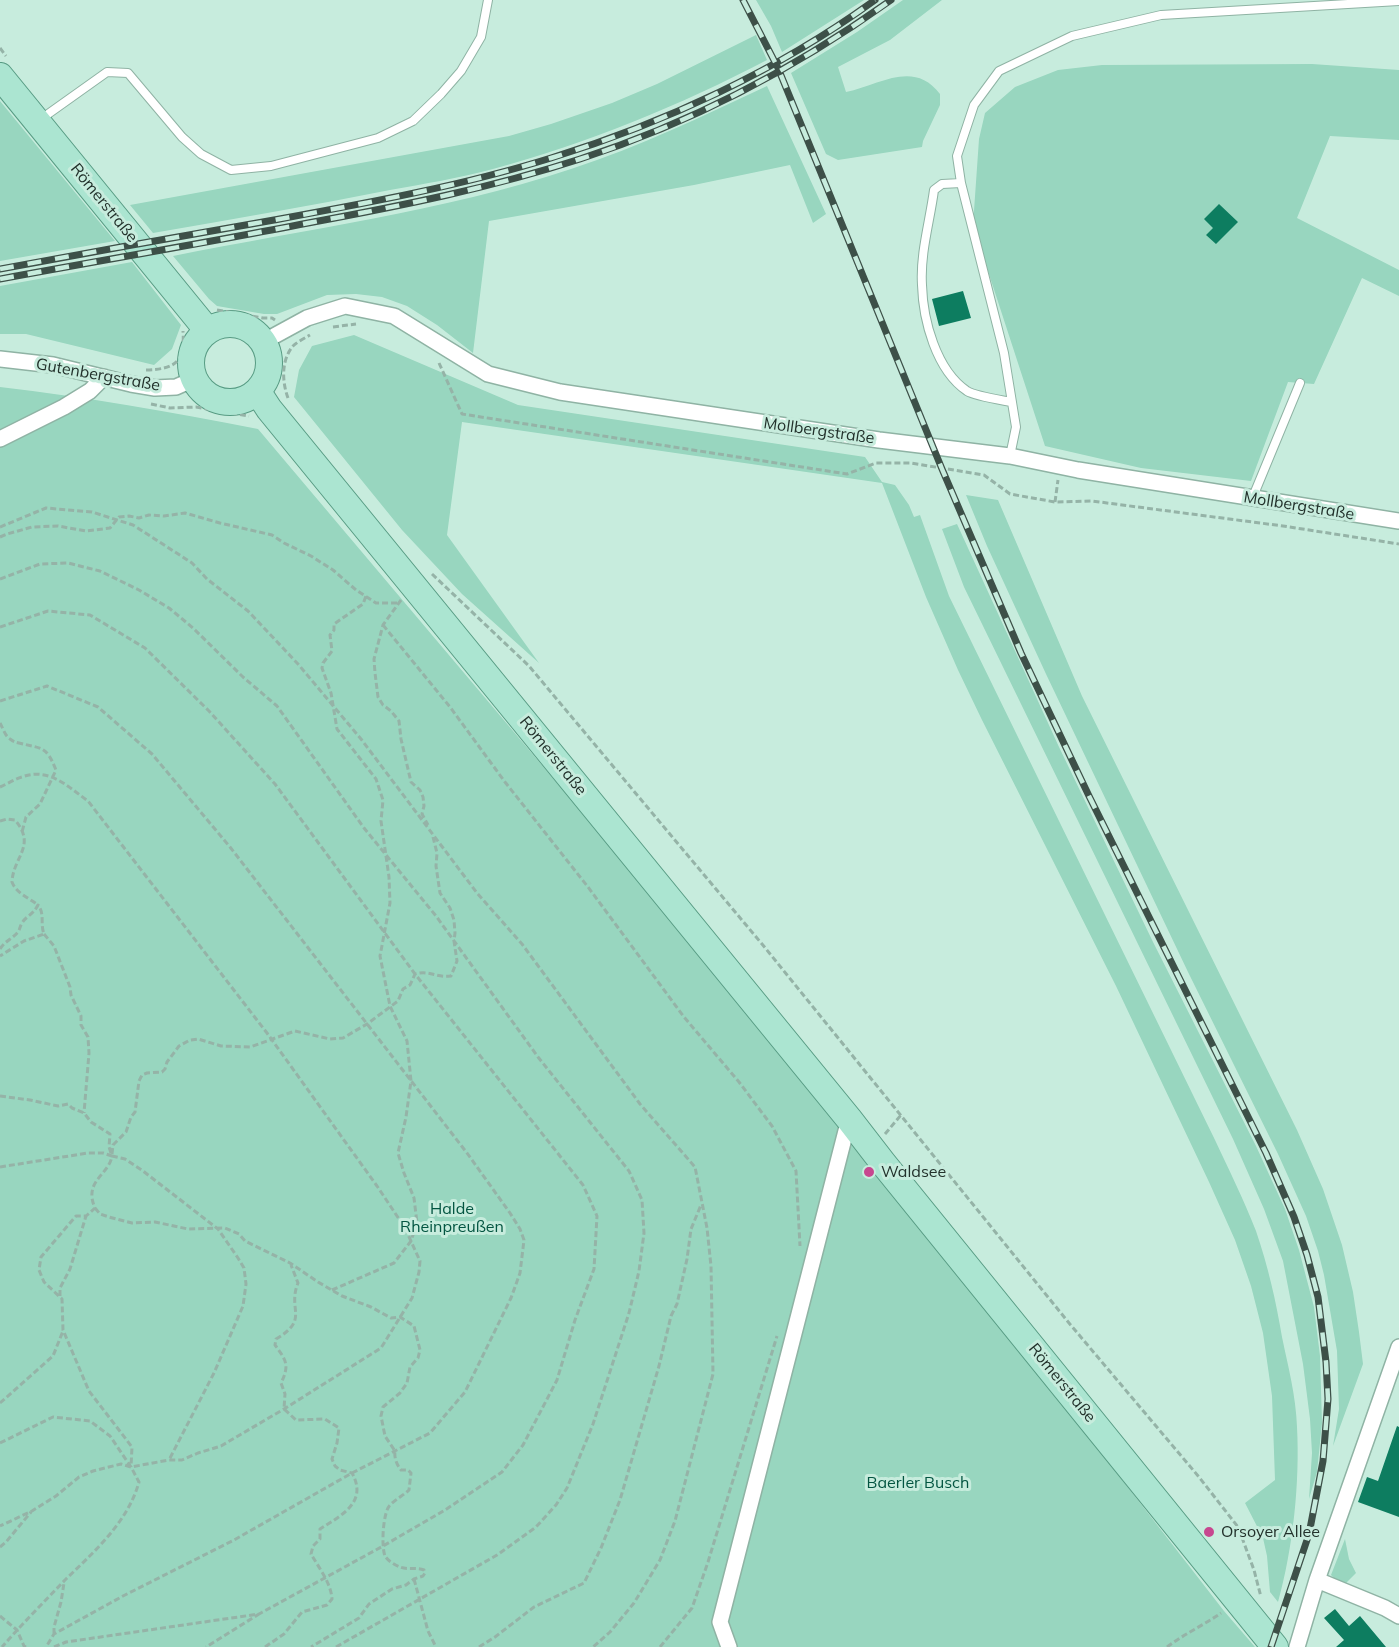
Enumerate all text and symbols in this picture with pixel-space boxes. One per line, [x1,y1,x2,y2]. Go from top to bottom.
street label: Römerstraße [66,160,142,246]
street label: Gutenbergstraße [34,355,162,395]
street label: Mollbergstraße [762,414,876,448]
street label: Mollbergstraße [1242,488,1356,524]
street label: Römerstraße [515,713,591,799]
place label: Waldsee [881,1162,946,1182]
marker: Waldsee [862,1165,876,1179]
park label: Halde Rheinpreußen [400,1199,504,1237]
street label: Römerstraße [1024,1340,1100,1426]
park label: Baerler Busch [867,1473,969,1493]
place label: Orsoyer Allee [1221,1522,1320,1542]
marker: Orsoyer Allee [1202,1525,1216,1539]

